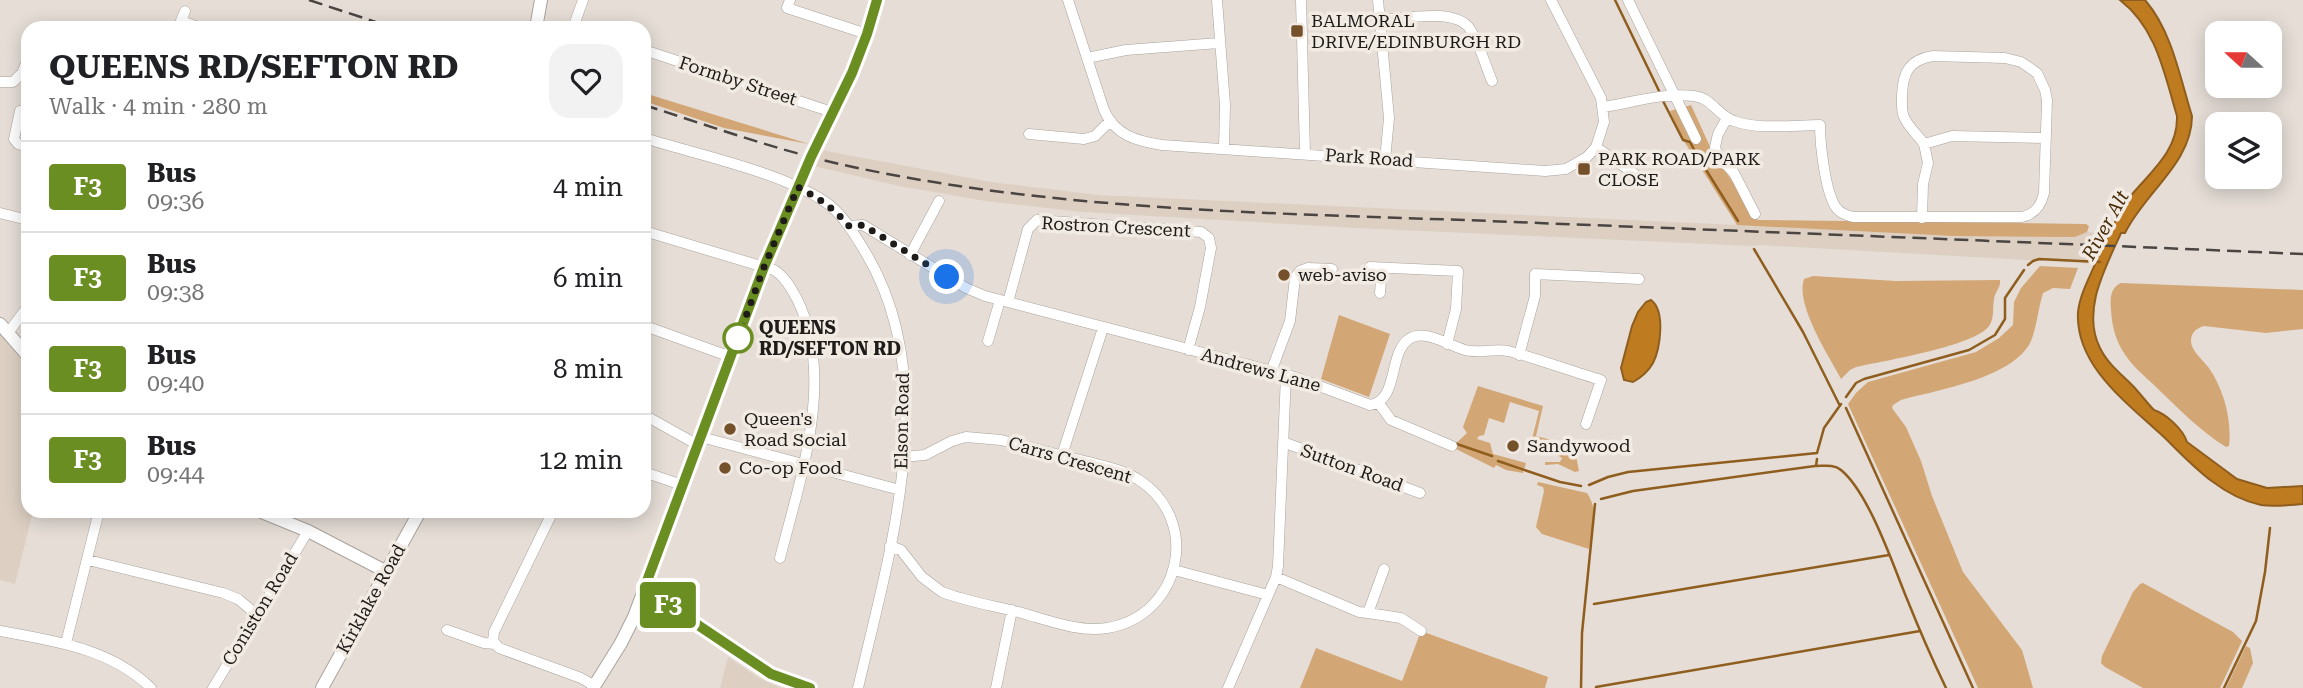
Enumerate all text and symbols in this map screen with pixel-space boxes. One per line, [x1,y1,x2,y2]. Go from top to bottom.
place label: BALMORAL DRIVE/EDINBURGH RD [1311,10,1521,52]
north arrow [2205,21,2282,98]
map controls [2205,21,2282,189]
marker: BALMORAL DRIVE/EDINBURGH RD [1289,23,1305,39]
button: heart [549,44,623,118]
text: QUEENS RD/SEFTON RD [49,47,458,86]
street label: Formby Street [677,52,800,110]
text: Walk · 4 min · 280 m [49,93,268,120]
button: layers [2205,112,2282,189]
street label: Park Road [1324,144,1414,171]
place label: PARK ROAD/PARK CLOSE [1598,148,1760,190]
text: Bus [147,158,196,188]
marker: PARK ROAD/PARK CLOSE [1576,161,1592,177]
text: 4 min [553,172,623,202]
text: F3 [73,173,102,201]
water label: River Alt [2076,186,2134,265]
text: 09:36 [147,188,204,215]
street label: Rostron Crescent [1041,212,1192,241]
text: Bus [147,249,196,279]
your location [929,259,964,294]
text: 6 min [553,263,623,293]
text: F3 [73,264,102,292]
place label: web-aviso [1298,264,1387,285]
marker: web-aviso [1276,267,1292,283]
text: 09:38 [147,279,204,306]
place label: QUEENS RD/SEFTON RD [759,317,901,359]
marker: QUEENS RD/SEFTON RD [723,323,753,353]
text: Bus [147,340,196,370]
street label: Andrews Lane [1199,343,1323,396]
text: 8 min [553,354,623,384]
text: F3 [73,355,102,383]
text: 09:40 [147,370,204,397]
street label: Elson Road [890,372,913,470]
place label: Queen's Road Social [744,408,847,450]
marker: Queen's Road Social [722,421,738,437]
text: Bus [147,431,196,461]
street label: Carrs Crescent [1006,432,1135,487]
place label: Sandywood [1527,435,1631,456]
marker: Sandywood [1505,438,1521,454]
street label: Sutton Road [1298,439,1407,496]
text: 12 min [539,445,623,475]
text: F3 [73,446,102,474]
place label: Co-op Food [739,457,842,478]
marker: Co-op Food [717,460,733,476]
text: 09:44 [147,461,204,488]
street label: Kirklake Road [332,540,410,657]
street label: Coniston Road [218,548,302,669]
line badge: F3 [636,582,700,628]
text: F3 [654,591,682,619]

